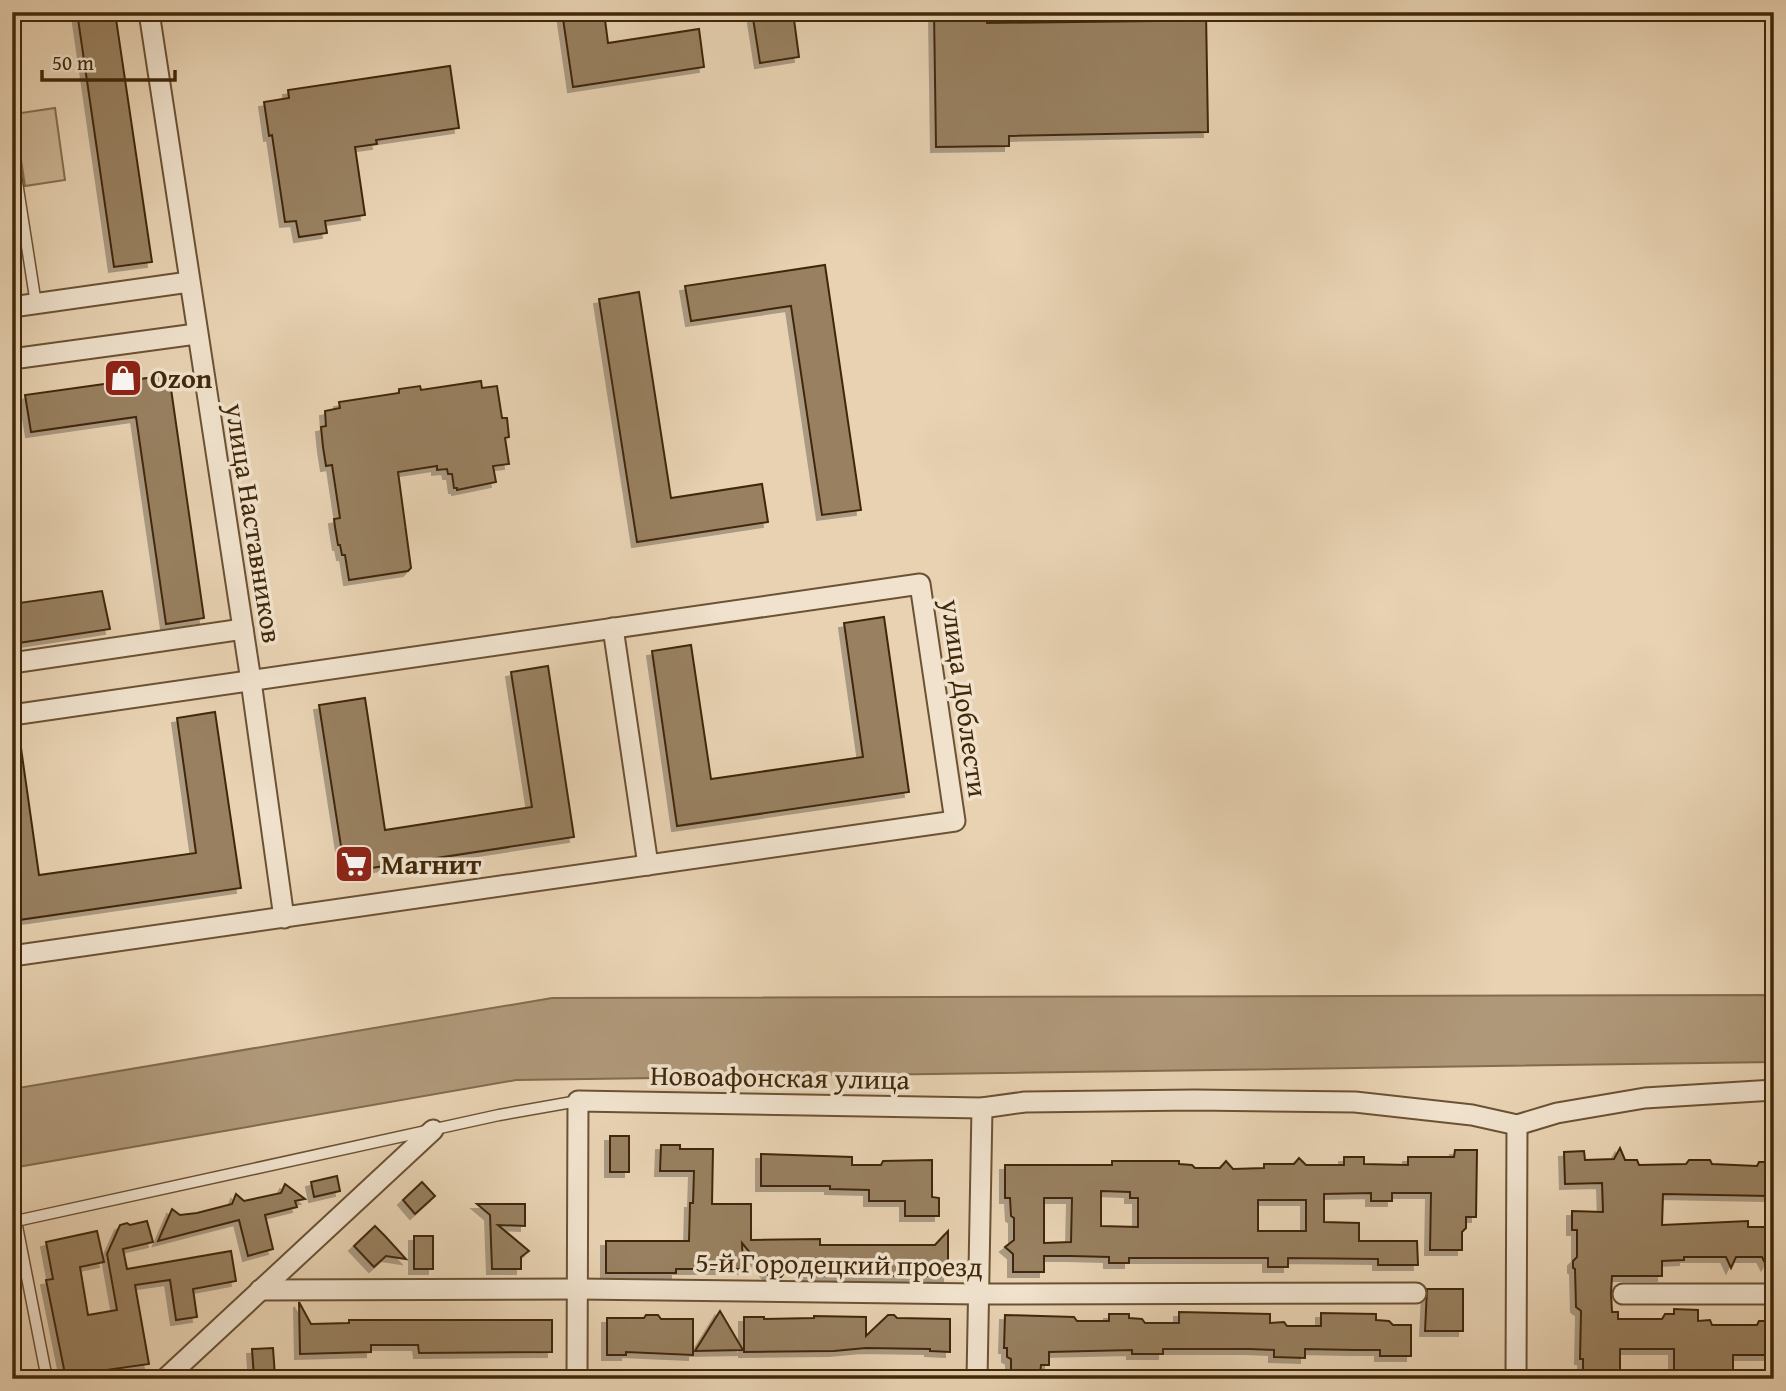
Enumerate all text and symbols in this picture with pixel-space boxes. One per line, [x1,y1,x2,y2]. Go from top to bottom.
scale bar [42,38,175,82]
text: 50 m [52,47,94,78]
shop icon: Ozon [102,357,144,399]
place label: Ozon [150,357,213,398]
street label: улица Наставников [215,399,294,646]
street label: улица Доблести [931,595,1000,800]
supermarket icon: Магнит [333,843,375,885]
place label: Магнит [381,843,481,884]
street label: Новоафонская улица [650,1054,911,1099]
street label: 5-й Городецкий проезд [695,1240,983,1287]

